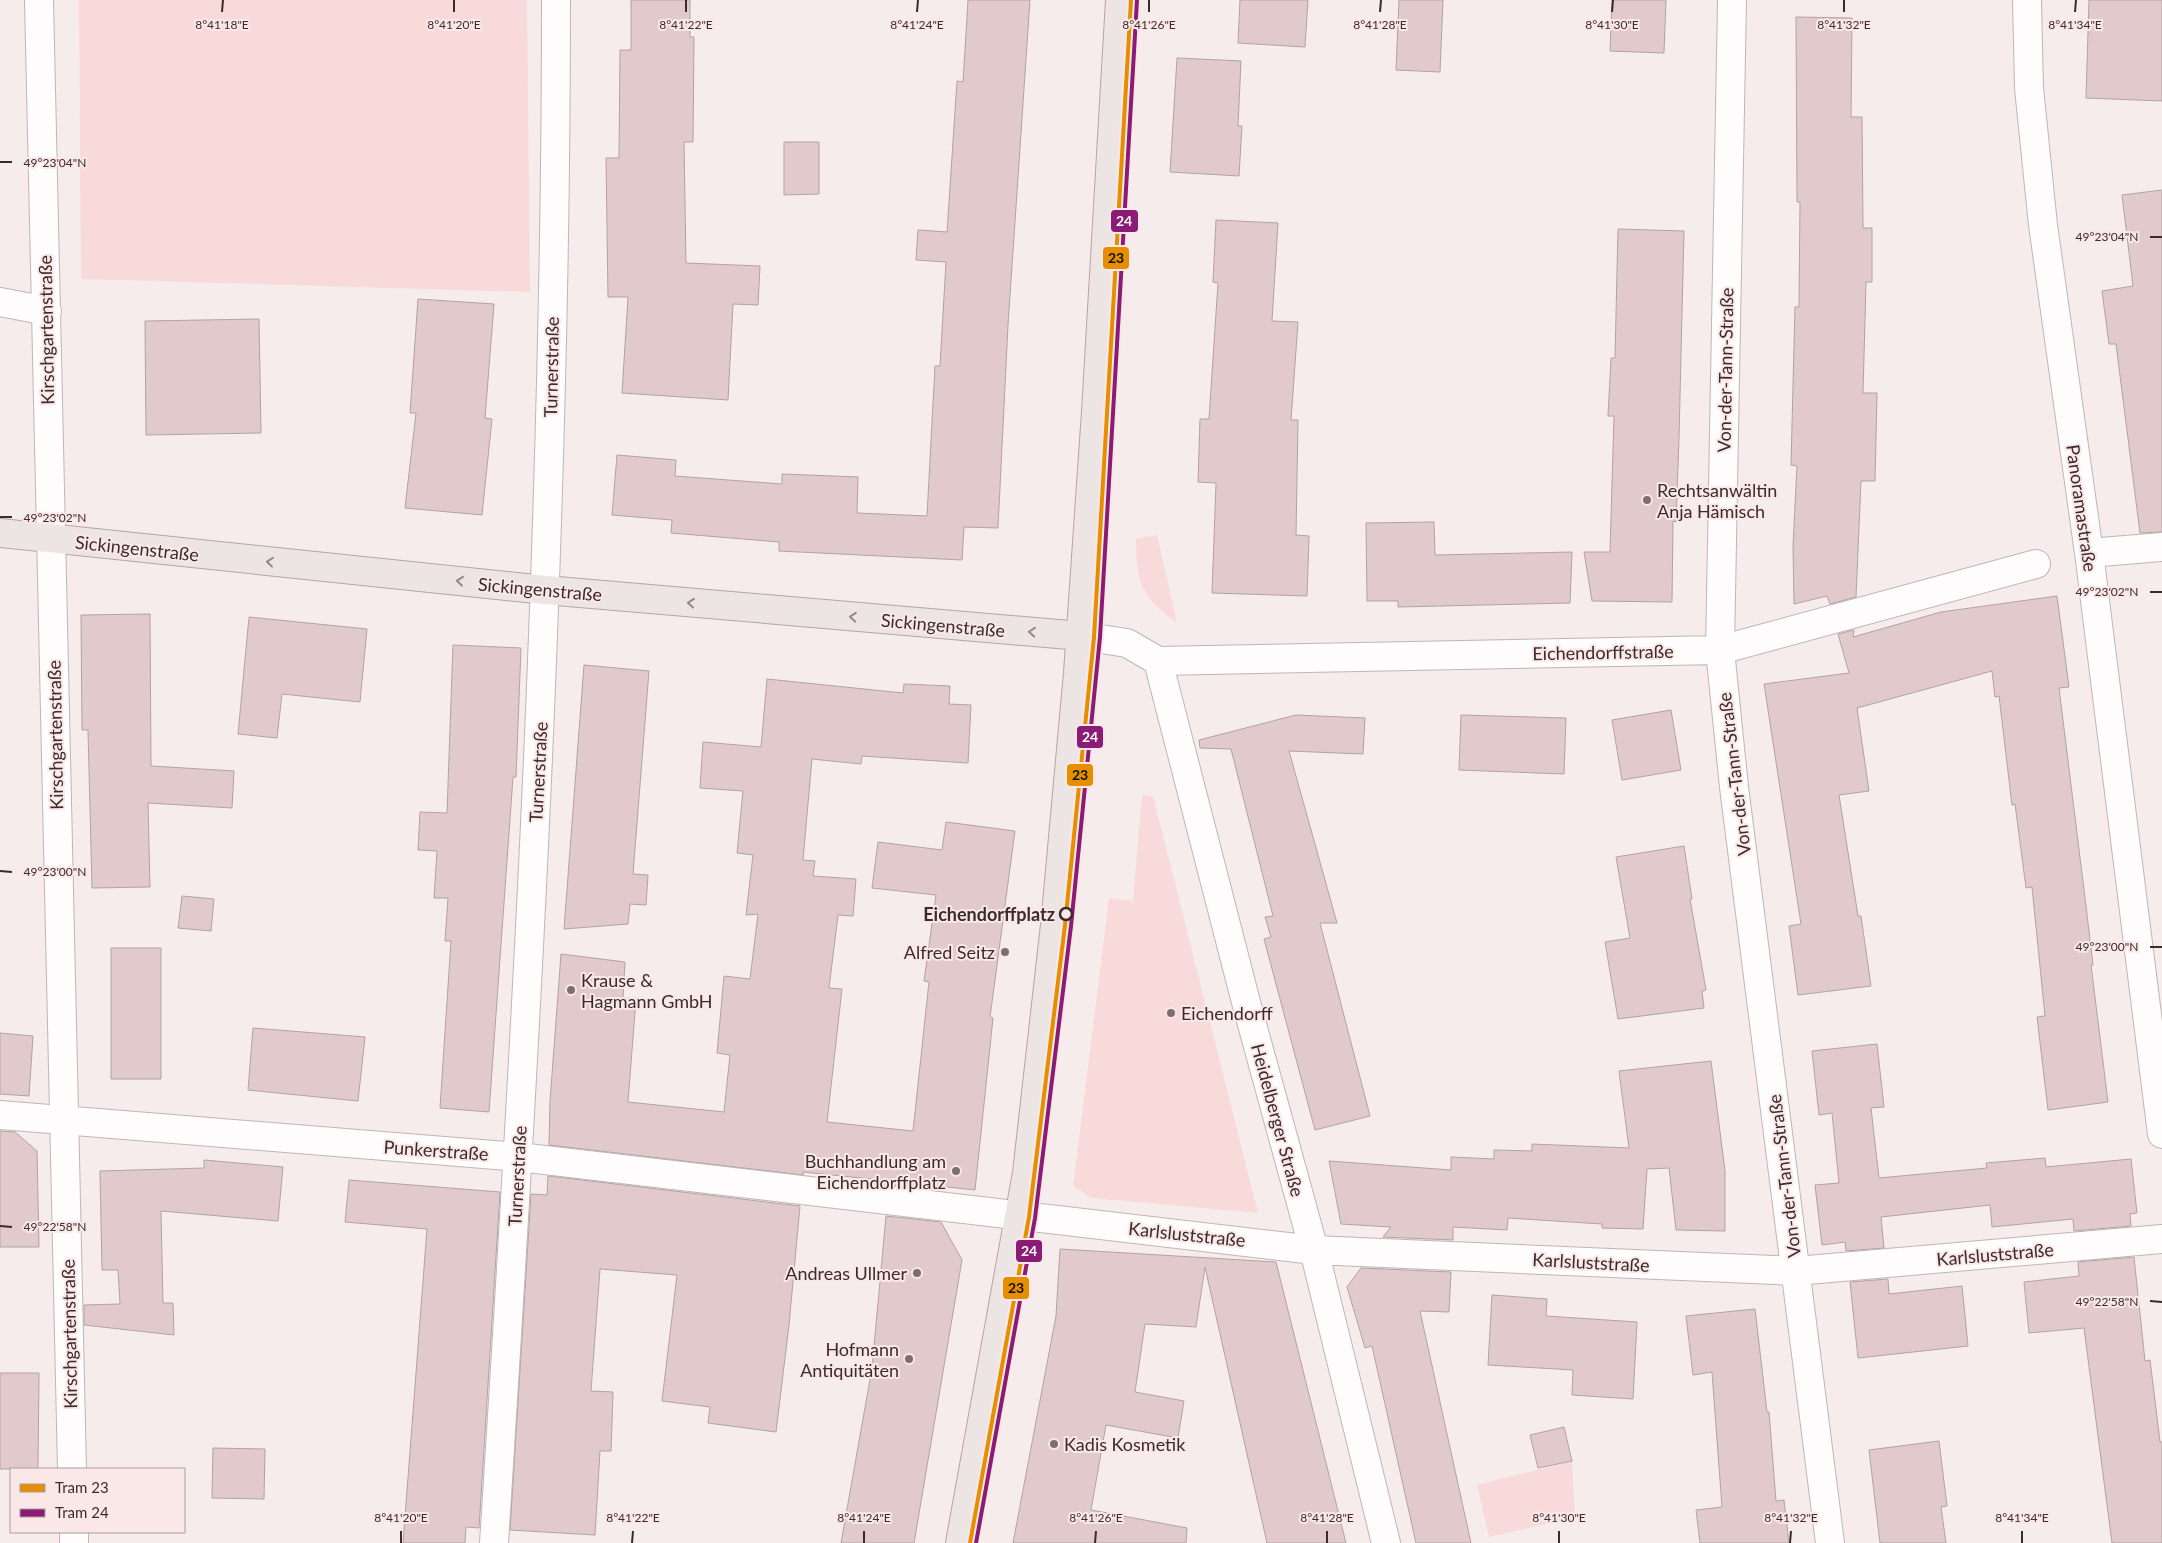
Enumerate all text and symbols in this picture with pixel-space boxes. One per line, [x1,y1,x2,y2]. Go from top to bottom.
text: 8°41'18"E [195,17,249,32]
text: 8°41'20"E [427,17,481,32]
text: 8°41'22"E [659,17,713,32]
text: 8°41'24"E [890,17,944,32]
text: 8°41'26"E [1122,17,1176,32]
text: 8°41'28"E [1353,17,1407,32]
text: 8°41'30"E [1585,17,1639,32]
text: 8°41'32"E [1817,17,1871,32]
text: 8°41'34"E [2048,17,2102,32]
text: 49°23'04"N [24,155,86,170]
line badge: 24 [1110,209,1139,233]
text: 24 [1116,212,1132,229]
text: 49°23'04"N [2076,229,2138,244]
line badge: 23 [1102,246,1130,270]
text: 23 [1108,249,1124,266]
street label: Kirschgartenstraße [34,255,58,405]
street label: Von-der-Tann-Straße [1713,288,1737,452]
street label: Turnerstraße [539,316,563,418]
street label: Panoramastraße [2062,443,2102,573]
place label: Rechtsanwältin Anja Hämisch [1657,479,1777,522]
marker: Rechtsanwältin Anja Hämisch [1641,494,1653,506]
text: 49°23'02"N [24,510,86,525]
street label: Sickingenstraße [74,531,200,565]
one-way arrow [266,557,274,568]
street label: Sickingenstraße [477,573,603,605]
one-way arrow [455,576,463,587]
text: 49°23'02"N [2076,584,2138,599]
one-way arrow [687,597,695,608]
street label: Sickingenstraße [880,609,1006,641]
one-way arrow [849,612,857,623]
one-way arrow [1028,627,1036,638]
street label: Eichendorffstraße [1532,640,1674,664]
street label: Kirschgartenstraße [43,660,67,810]
street label: Von-der-Tann-Straße [1713,691,1755,857]
street label: Turnerstraße [524,721,552,823]
line badge: 24 [1076,725,1104,749]
text: 24 [1082,728,1098,745]
line badge: 23 [1066,763,1094,787]
text: 23 [1072,766,1088,783]
text: 49°23'00"N [24,864,86,879]
place label: Eichendorffplatz [923,903,1055,925]
marker: Eichendorffplatz [1059,907,1073,921]
text: 49°23'00"N [2076,939,2138,954]
place label: Alfred Seitz [904,941,995,963]
marker: Alfred Seitz [999,946,1011,958]
place label: Krause & Hagmann GmbH [581,969,713,1012]
marker: Krause & Hagmann GmbH [565,984,577,996]
place label: Eichendorff [1181,1002,1273,1024]
marker: Eichendorff [1165,1007,1177,1019]
street label: Heidelberger Straße [1247,1041,1309,1199]
street label: Von-der-Tann-Straße [1763,1093,1805,1259]
street label: Turnerstraße [503,1125,531,1227]
street label: Punkerstraße [383,1135,489,1165]
place label: Buchhandlung am Eichendorffplatz [805,1150,946,1193]
marker: Buchhandlung am Eichendorffplatz [950,1165,962,1177]
street label: Karlsluststraße [1127,1217,1247,1251]
text: 49°22'58"N [24,1219,86,1234]
street label: Karlsluststraße [1936,1238,2054,1270]
line badge: 24 [1015,1239,1043,1263]
text: 24 [1021,1242,1037,1259]
street label: Karlsluststraße [1532,1248,1650,1276]
street label: Kirschgartenstraße [57,1259,81,1409]
place label: Andreas Ullmer [785,1262,907,1284]
marker: Andreas Ullmer [911,1267,923,1279]
line badge: 23 [1002,1276,1030,1300]
text: 23 [1008,1279,1024,1296]
text: 49°22'58"N [2076,1294,2138,1309]
place label: Hofmann Antiquitäten [800,1338,899,1381]
marker: Hofmann Antiquitäten [903,1353,915,1365]
place label: Kadis Kosmetik [1064,1433,1186,1455]
marker: Kadis Kosmetik [1048,1438,1060,1450]
legend [10,1468,185,1533]
text: Tram 23 [55,1478,109,1496]
text: Tram 24 [55,1503,109,1521]
text: 8°41'20"E [374,1510,428,1525]
text: 8°41'22"E [606,1510,660,1525]
text: 8°41'24"E [837,1510,891,1525]
text: 8°41'26"E [1069,1510,1123,1525]
text: 8°41'28"E [1300,1510,1354,1525]
text: 8°41'30"E [1532,1510,1586,1525]
text: 8°41'32"E [1764,1510,1818,1525]
text: 8°41'34"E [1995,1510,2049,1525]

